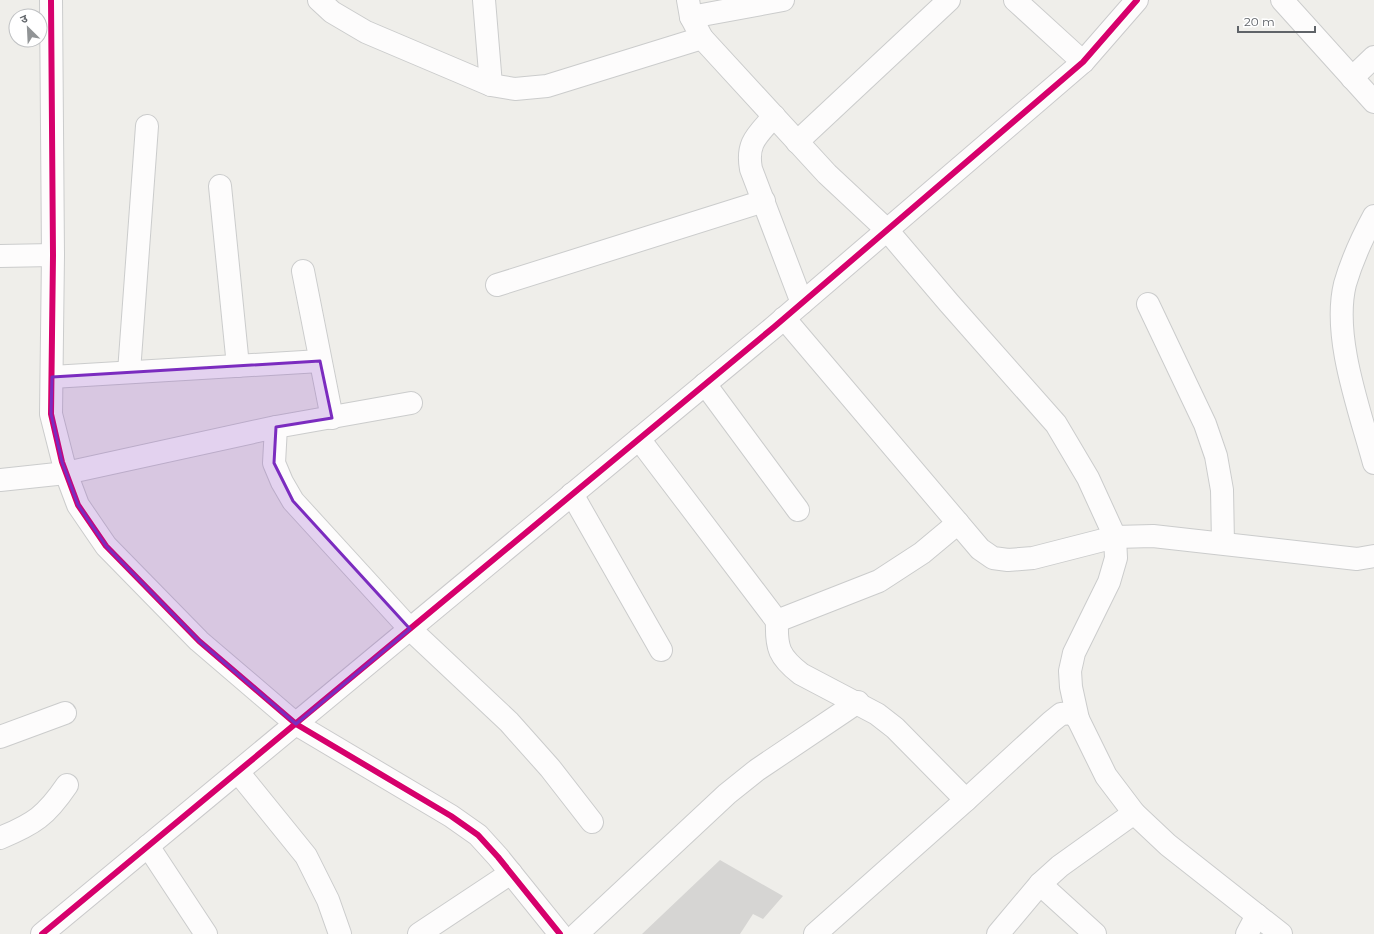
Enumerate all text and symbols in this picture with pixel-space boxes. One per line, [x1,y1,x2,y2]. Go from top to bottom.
north arrow [8,8,48,48]
scale bar [1238,8,1315,34]
text: उ [18,11,30,27]
text: 20 m [1244,14,1275,29]

